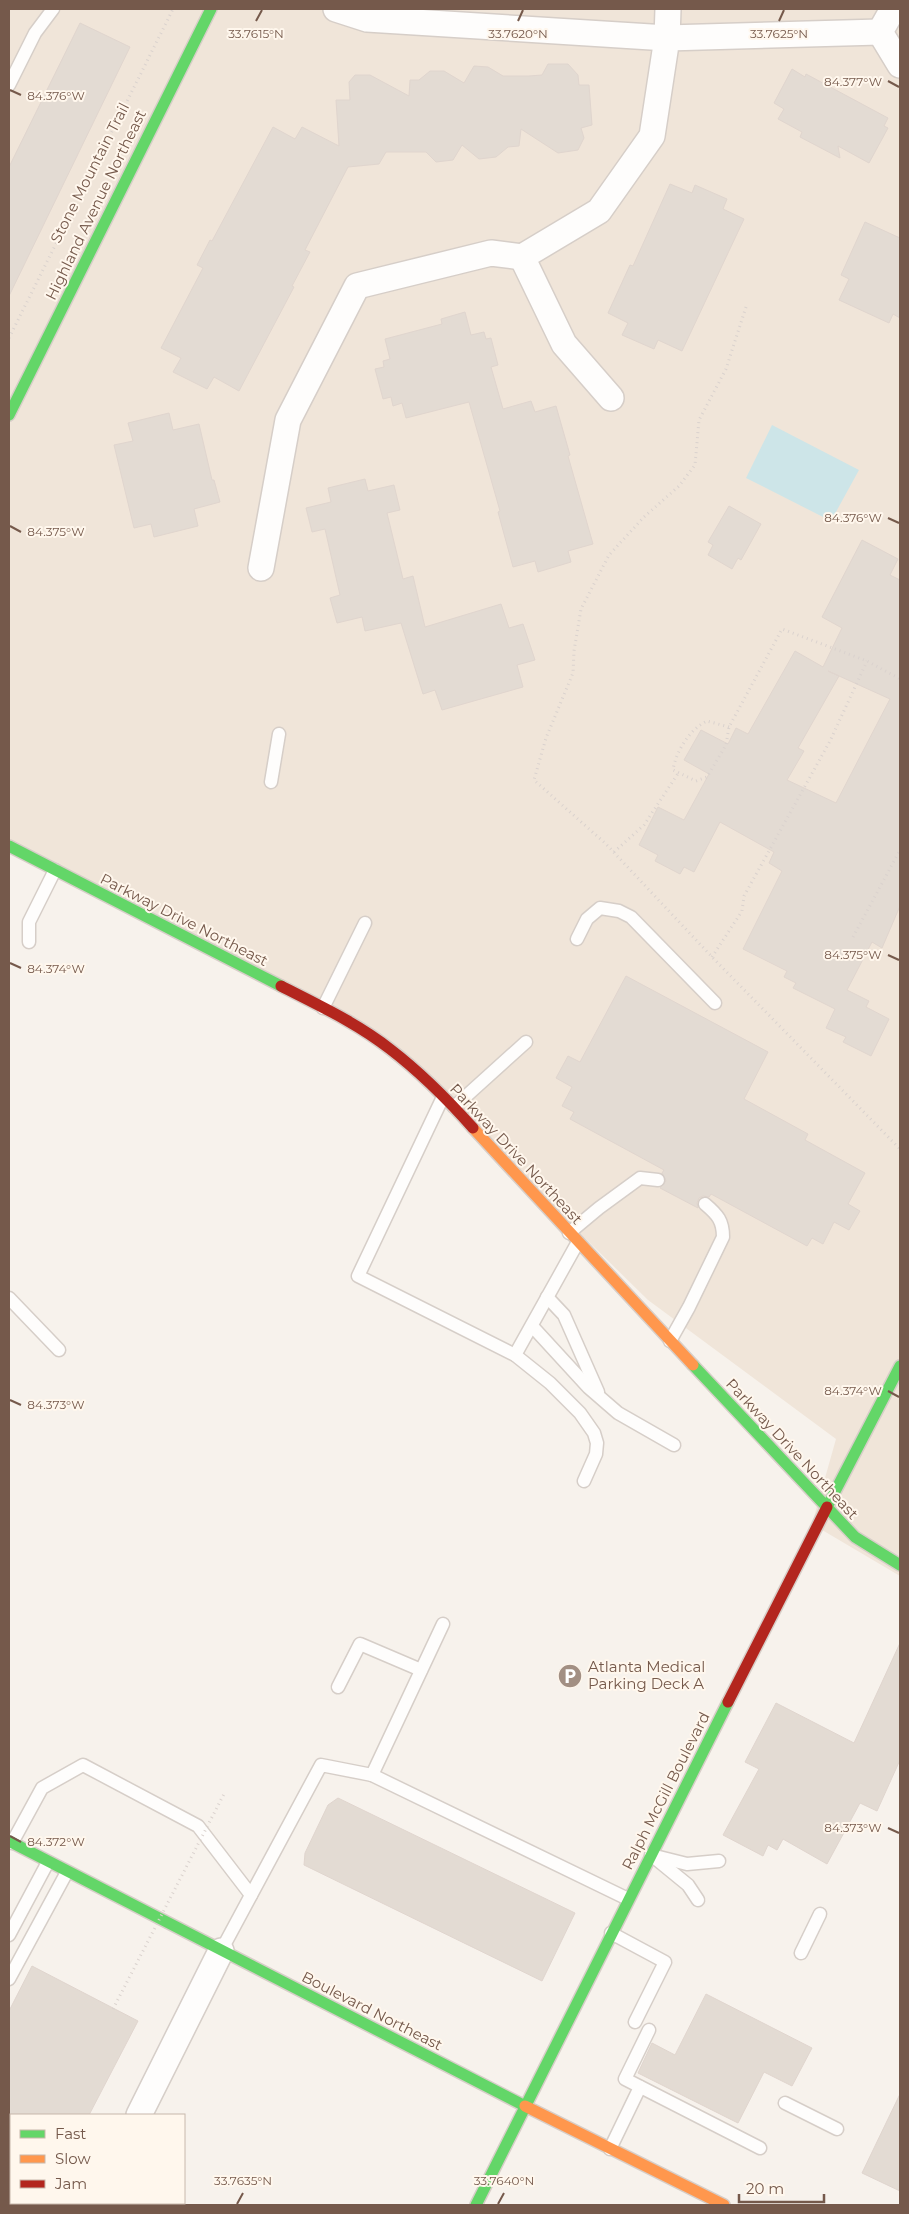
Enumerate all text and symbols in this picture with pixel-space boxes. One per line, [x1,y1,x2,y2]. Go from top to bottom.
text: 33.7615°N [228,26,284,41]
text: 33.7620°N [488,26,548,41]
text: 33.7625°N [750,26,808,41]
text: 84.377°W [824,74,882,89]
text: 84.376°W [27,88,85,103]
street label: Stone Mountain Trail [46,99,133,246]
street label: Highland Avenue Northeast [41,106,150,303]
text: 84.376°W [824,510,882,525]
text: 84.375°W [27,524,85,539]
street label: Parkway Drive Northeast [97,869,271,970]
text: 84.375°W [824,947,882,962]
text: 84.374°W [27,961,85,976]
street label: Parkway Drive Northeast [446,1079,587,1228]
street label: Parkway Drive Northeast [722,1374,863,1523]
text: 84.374°W [824,1383,882,1398]
text: 84.373°W [27,1397,85,1412]
place label: Atlanta Medical Parking Deck A [588,1657,705,1693]
parking icon: Atlanta Medical Parking Deck A [557,1663,583,1689]
street label: Ralph McGill Boulevard [617,1709,714,1873]
text: 84.373°W [824,1820,882,1835]
text: 84.372°W [27,1834,85,1849]
street label: Boulevard Northeast [299,1967,446,2054]
legend [10,2114,185,2204]
text: Fast [55,2124,86,2143]
text: Slow [55,2149,91,2168]
scale bar [739,2172,824,2204]
text: 33.7635°N [214,2173,272,2188]
text: 33.7640°N [474,2173,534,2188]
text: Jam [54,2174,87,2193]
text: 20 m [746,2179,784,2198]

